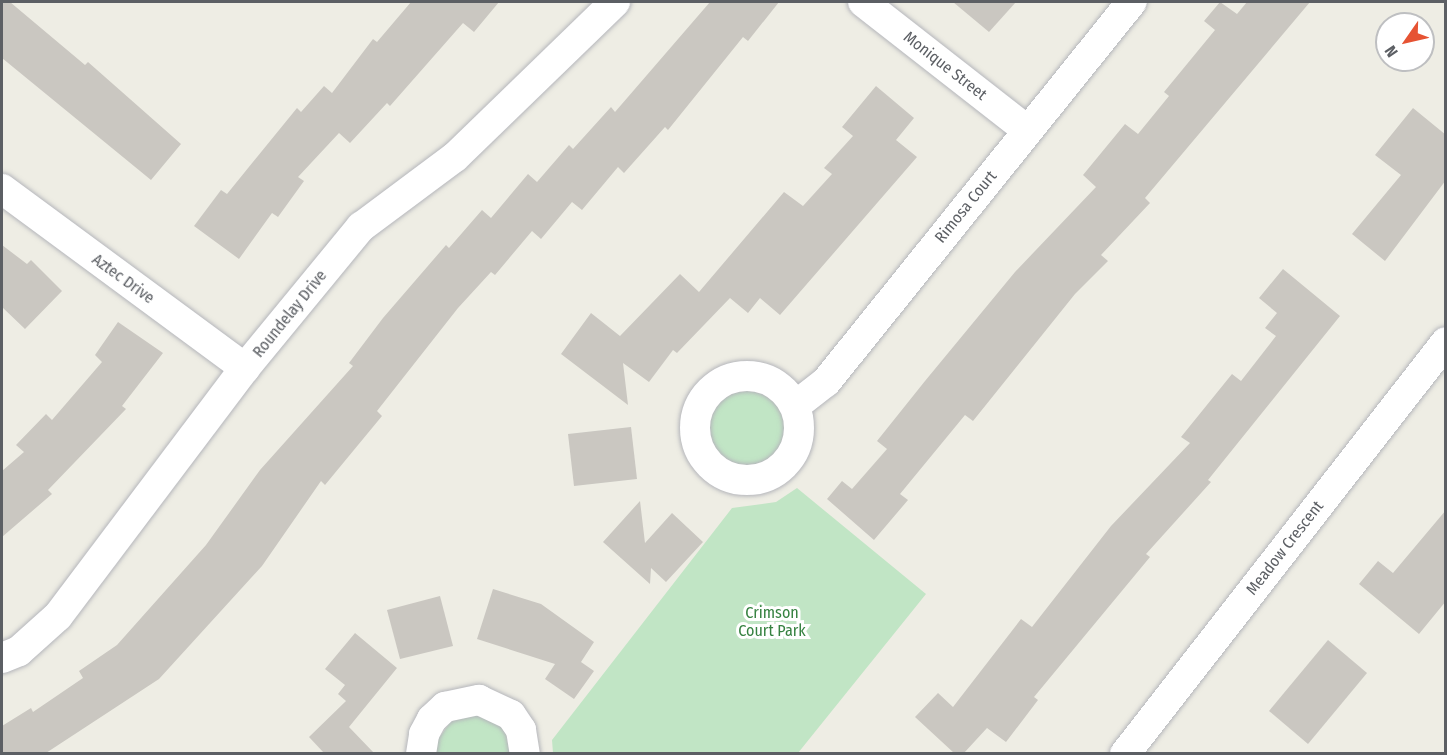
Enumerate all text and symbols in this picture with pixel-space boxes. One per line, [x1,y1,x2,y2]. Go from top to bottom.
north arrow [1375,12,1435,72]
street label: Monique Street [900,28,990,104]
text: N [1381,42,1402,61]
street label: Rimosa Court [931,167,1001,247]
street label: Aztec Drive [88,250,158,308]
street label: Roundelay Drive [249,267,331,361]
street label: Meadow Crescent [1242,497,1328,599]
park label: Crimson Court Park [738,603,806,641]

